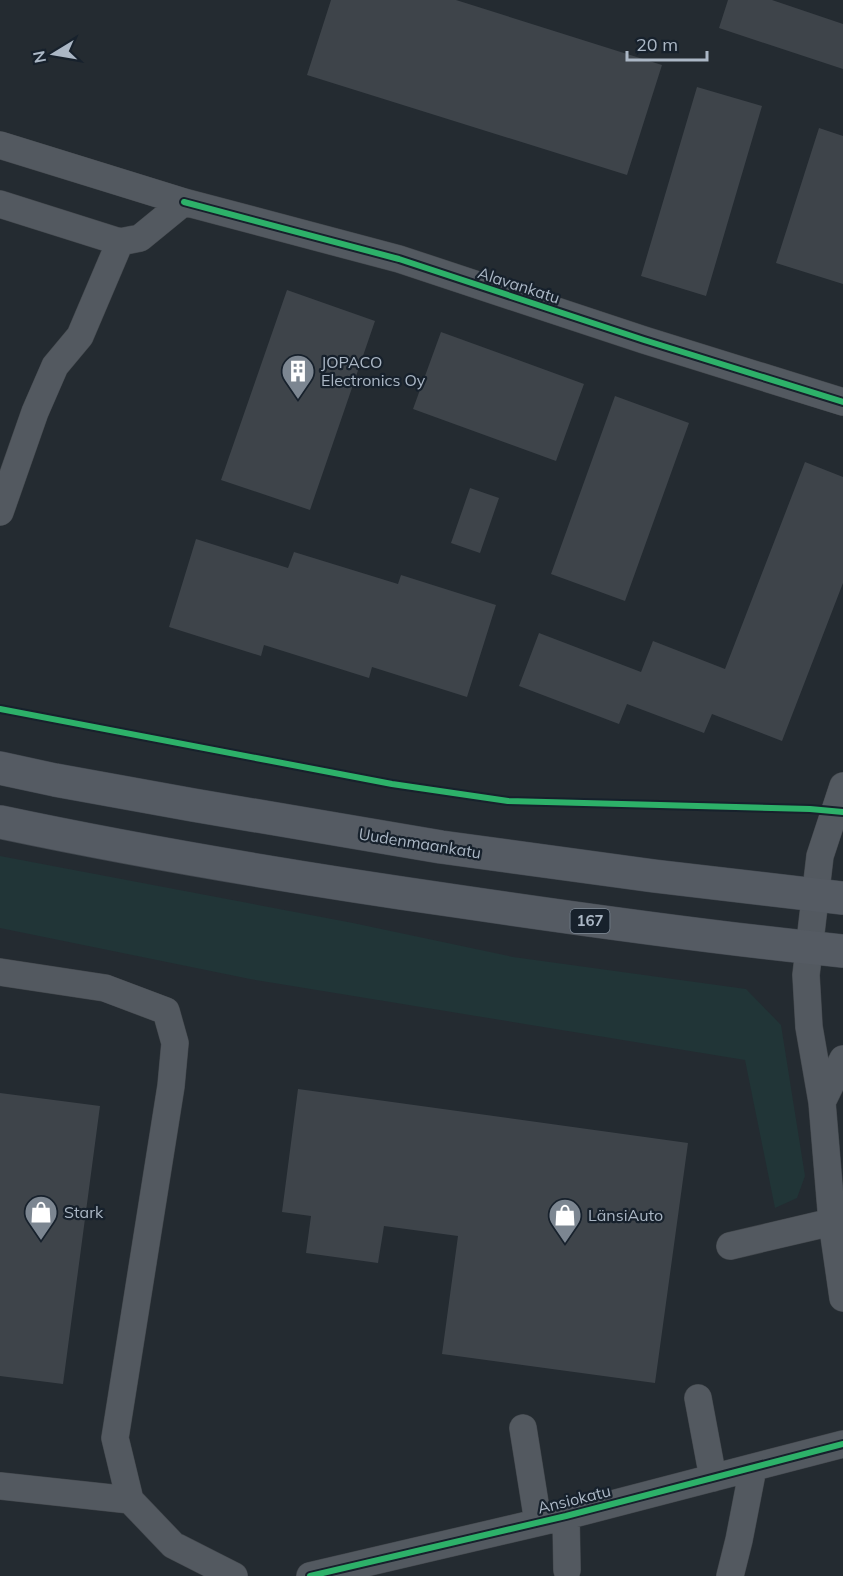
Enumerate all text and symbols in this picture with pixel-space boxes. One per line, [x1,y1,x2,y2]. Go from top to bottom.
north arrow [24,24,84,84]
scale bar [627,24,706,62]
text: 20 m [636,33,678,56]
text: N [28,49,50,65]
street label: Alavankatu [475,262,563,308]
place label: JOPACO Electronics Oy [321,352,426,390]
building icon: JOPACO Electronics Oy [280,353,316,400]
street label: Uudenmaankatu [357,823,483,863]
road number: 167 [570,909,610,933]
shop icon: Stark [23,1194,59,1241]
shop icon: LänsiAuto [547,1197,583,1244]
place label: Stark [64,1202,104,1222]
place label: LänsiAuto [588,1205,663,1225]
street label: Ansiokatu [535,1480,613,1518]

